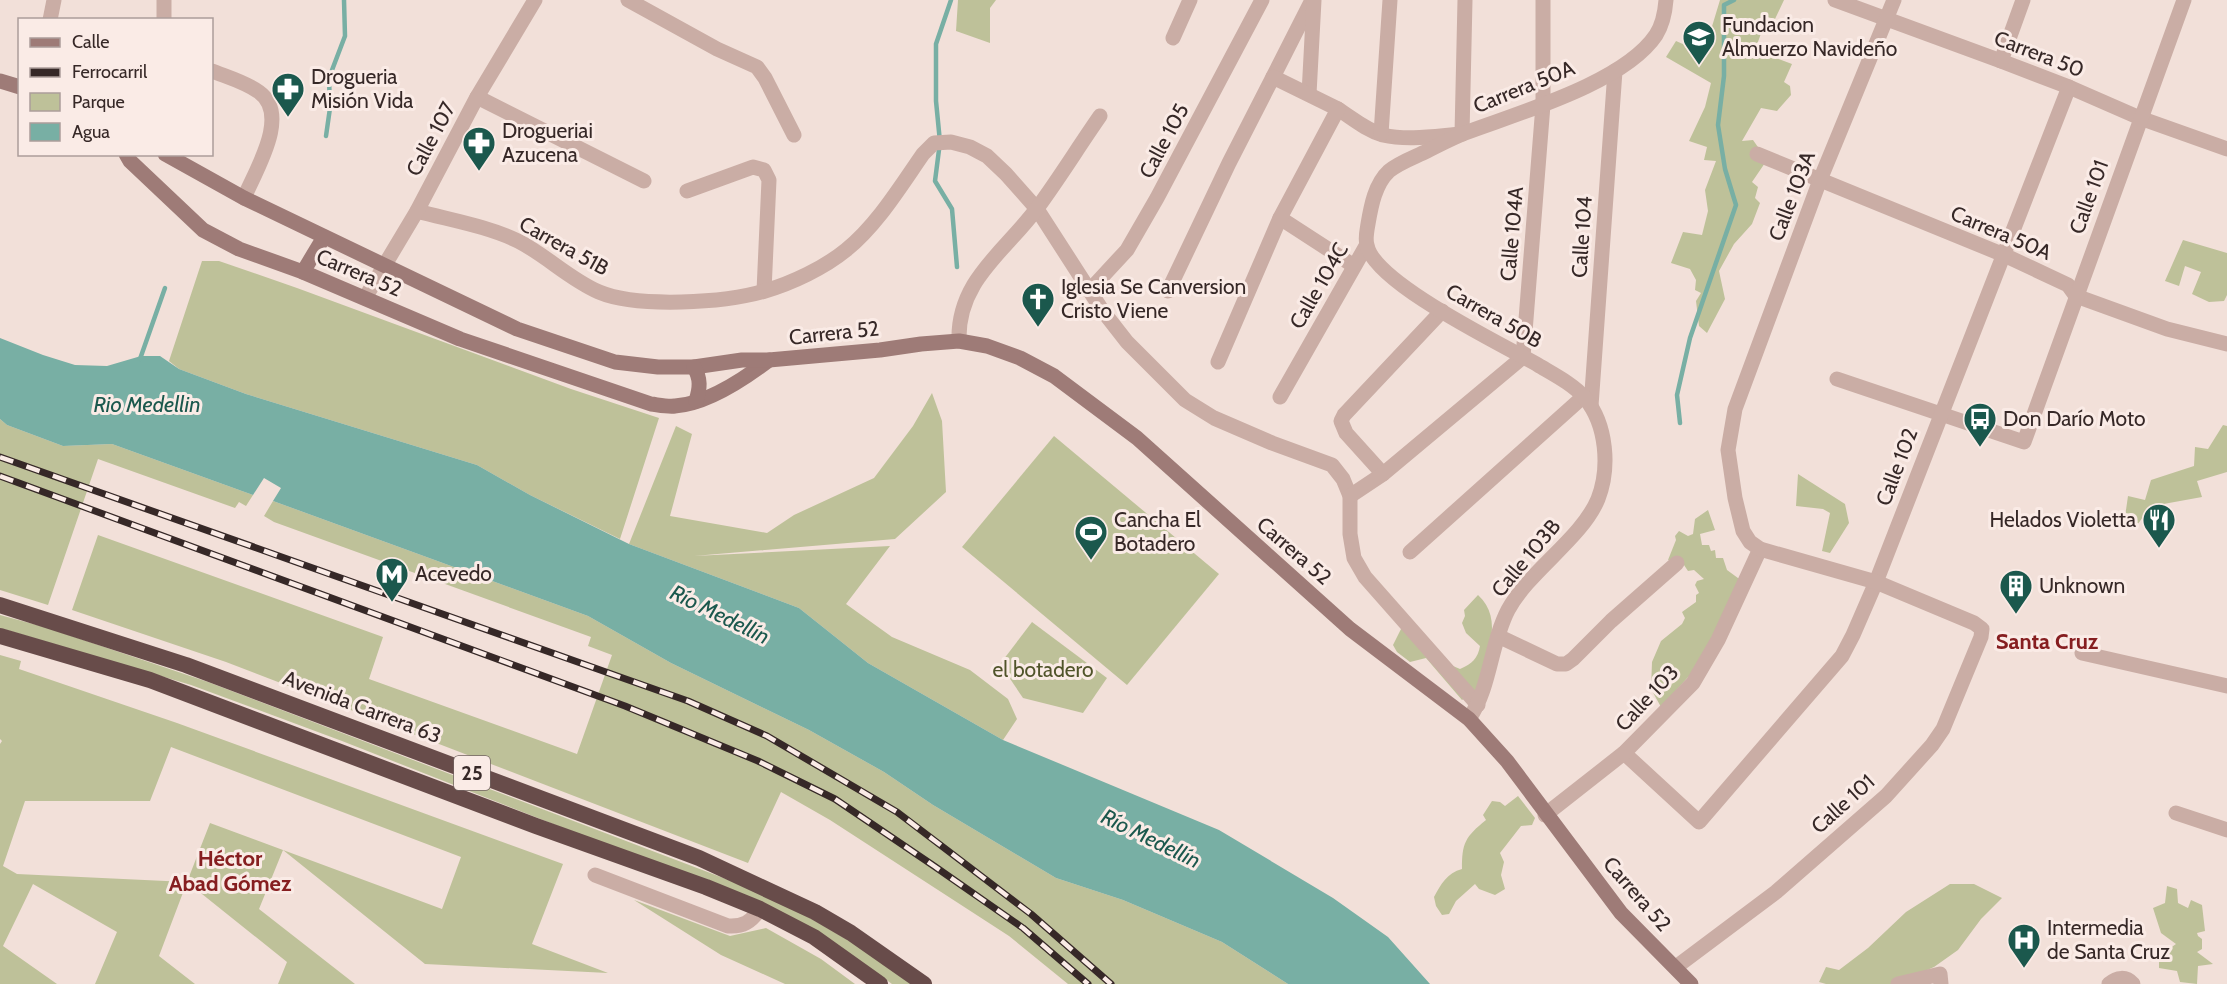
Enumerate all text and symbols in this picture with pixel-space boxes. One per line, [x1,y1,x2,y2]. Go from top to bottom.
place label: Fundacion Almuerzo Navideño [1722,12,1897,61]
legend [18,18,213,156]
school or university icon: Fundacion Almuerzo Navideño [1681,19,1717,66]
street label: Carrera 50 [1991,25,2088,82]
text: Calle [72,31,109,53]
street label: Carrera 50A [1470,55,1578,118]
text: Ferrocarril [72,61,148,83]
place label: Drogueria Misión Vida [311,64,413,113]
pharmacy icon: Drogueria Misión Vida [270,71,306,118]
text: Parque [72,91,125,113]
street label: Calle 107 [401,97,461,180]
street label: Calle 105 [1133,99,1194,182]
place label: Drogueriai Azucena [502,118,593,167]
text: Agua [72,121,110,143]
pharmacy icon: Drogueriai Azucena [461,125,497,172]
street label: Calle 103A [1763,147,1820,244]
street label: Calle 101 [2064,157,2113,237]
street label: Calle 104A [1495,186,1528,282]
street label: Calle 104 [1566,195,1597,279]
street label: Carrera 50A [1947,200,2055,265]
street label: Carrera 51B [515,211,614,280]
street label: Calle 104C [1284,238,1353,333]
street label: Carrera 52 [313,243,406,302]
place label: Iglesia Se Canversion Cristo Viene [1061,274,1246,323]
street label: Carrera 50B [1442,278,1547,353]
church icon: Iglesia Se Canversion Cristo Viene [1020,281,1056,328]
street label: Carrera 52 [788,315,880,350]
water label: Rio Medellin [94,391,201,418]
bus stop icon: Don Darío Moto [1962,401,1998,448]
place label: Don Darío Moto [2003,406,2145,431]
street label: Calle 102 [1870,425,1923,509]
restaurant icon: Helados Violetta [2141,502,2177,549]
place label: Cancha El Botadero [1114,507,1201,556]
place label: Helados Violetta [1989,507,2136,532]
street label: Carrera 52 [1252,512,1337,590]
sports icon: Cancha El Botadero [1073,514,1109,561]
street label: Calle 103B [1486,514,1565,602]
metro station icon: Acevedo [374,556,410,603]
place label: Acevedo [415,561,492,586]
building icon: Unknown [1998,568,2034,615]
place label: Unknown [2039,573,2125,598]
water label: Río Medellín [666,579,774,650]
district label: Santa Cruz [1996,628,2099,655]
park label: el botadero [993,657,1093,682]
street label: Calle 103 [1610,659,1683,736]
street label: Avenida Carrera 63 [280,665,445,748]
road number: 25 [454,756,490,790]
street label: Calle 101 [1806,769,1880,839]
water label: Río Medellín [1097,803,1205,874]
district label: Héctor Abad Gómez [169,845,292,897]
street label: Carrera 52 [1598,851,1676,936]
place label: Intermedia de Santa Cruz [2047,915,2170,964]
hospital icon: Intermedia de Santa Cruz [2006,922,2042,969]

